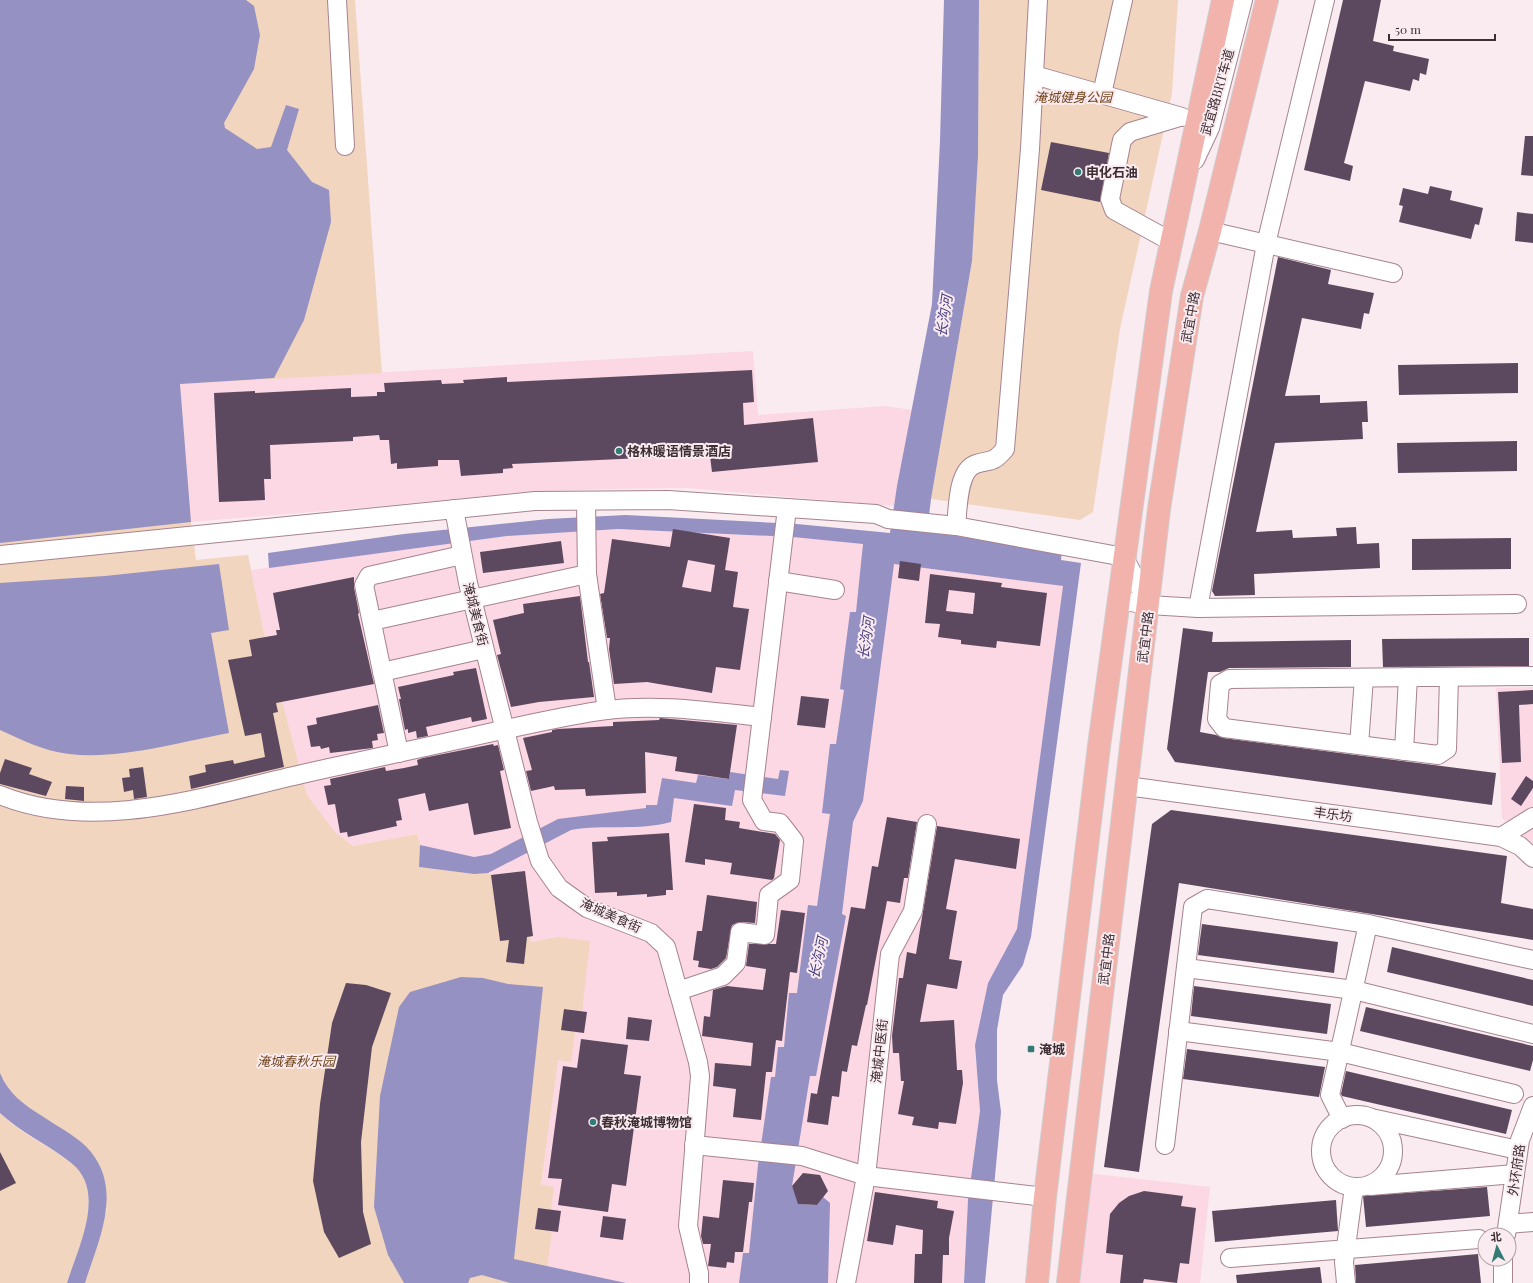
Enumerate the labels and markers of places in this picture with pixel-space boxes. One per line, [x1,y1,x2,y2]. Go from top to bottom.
place label: 申化石油 [1086,163,1138,180]
marker: 申化石油 [1073,167,1083,177]
place label: 格林暖语情景酒店 [627,442,731,459]
marker: 格林暖语情景酒店 [614,446,624,456]
place label: 淹城 [1039,1040,1065,1057]
marker: 淹城 [1026,1044,1036,1054]
place label: 春秋淹城博物馆 [601,1113,692,1130]
marker: 春秋淹城博物馆 [588,1117,598,1127]

